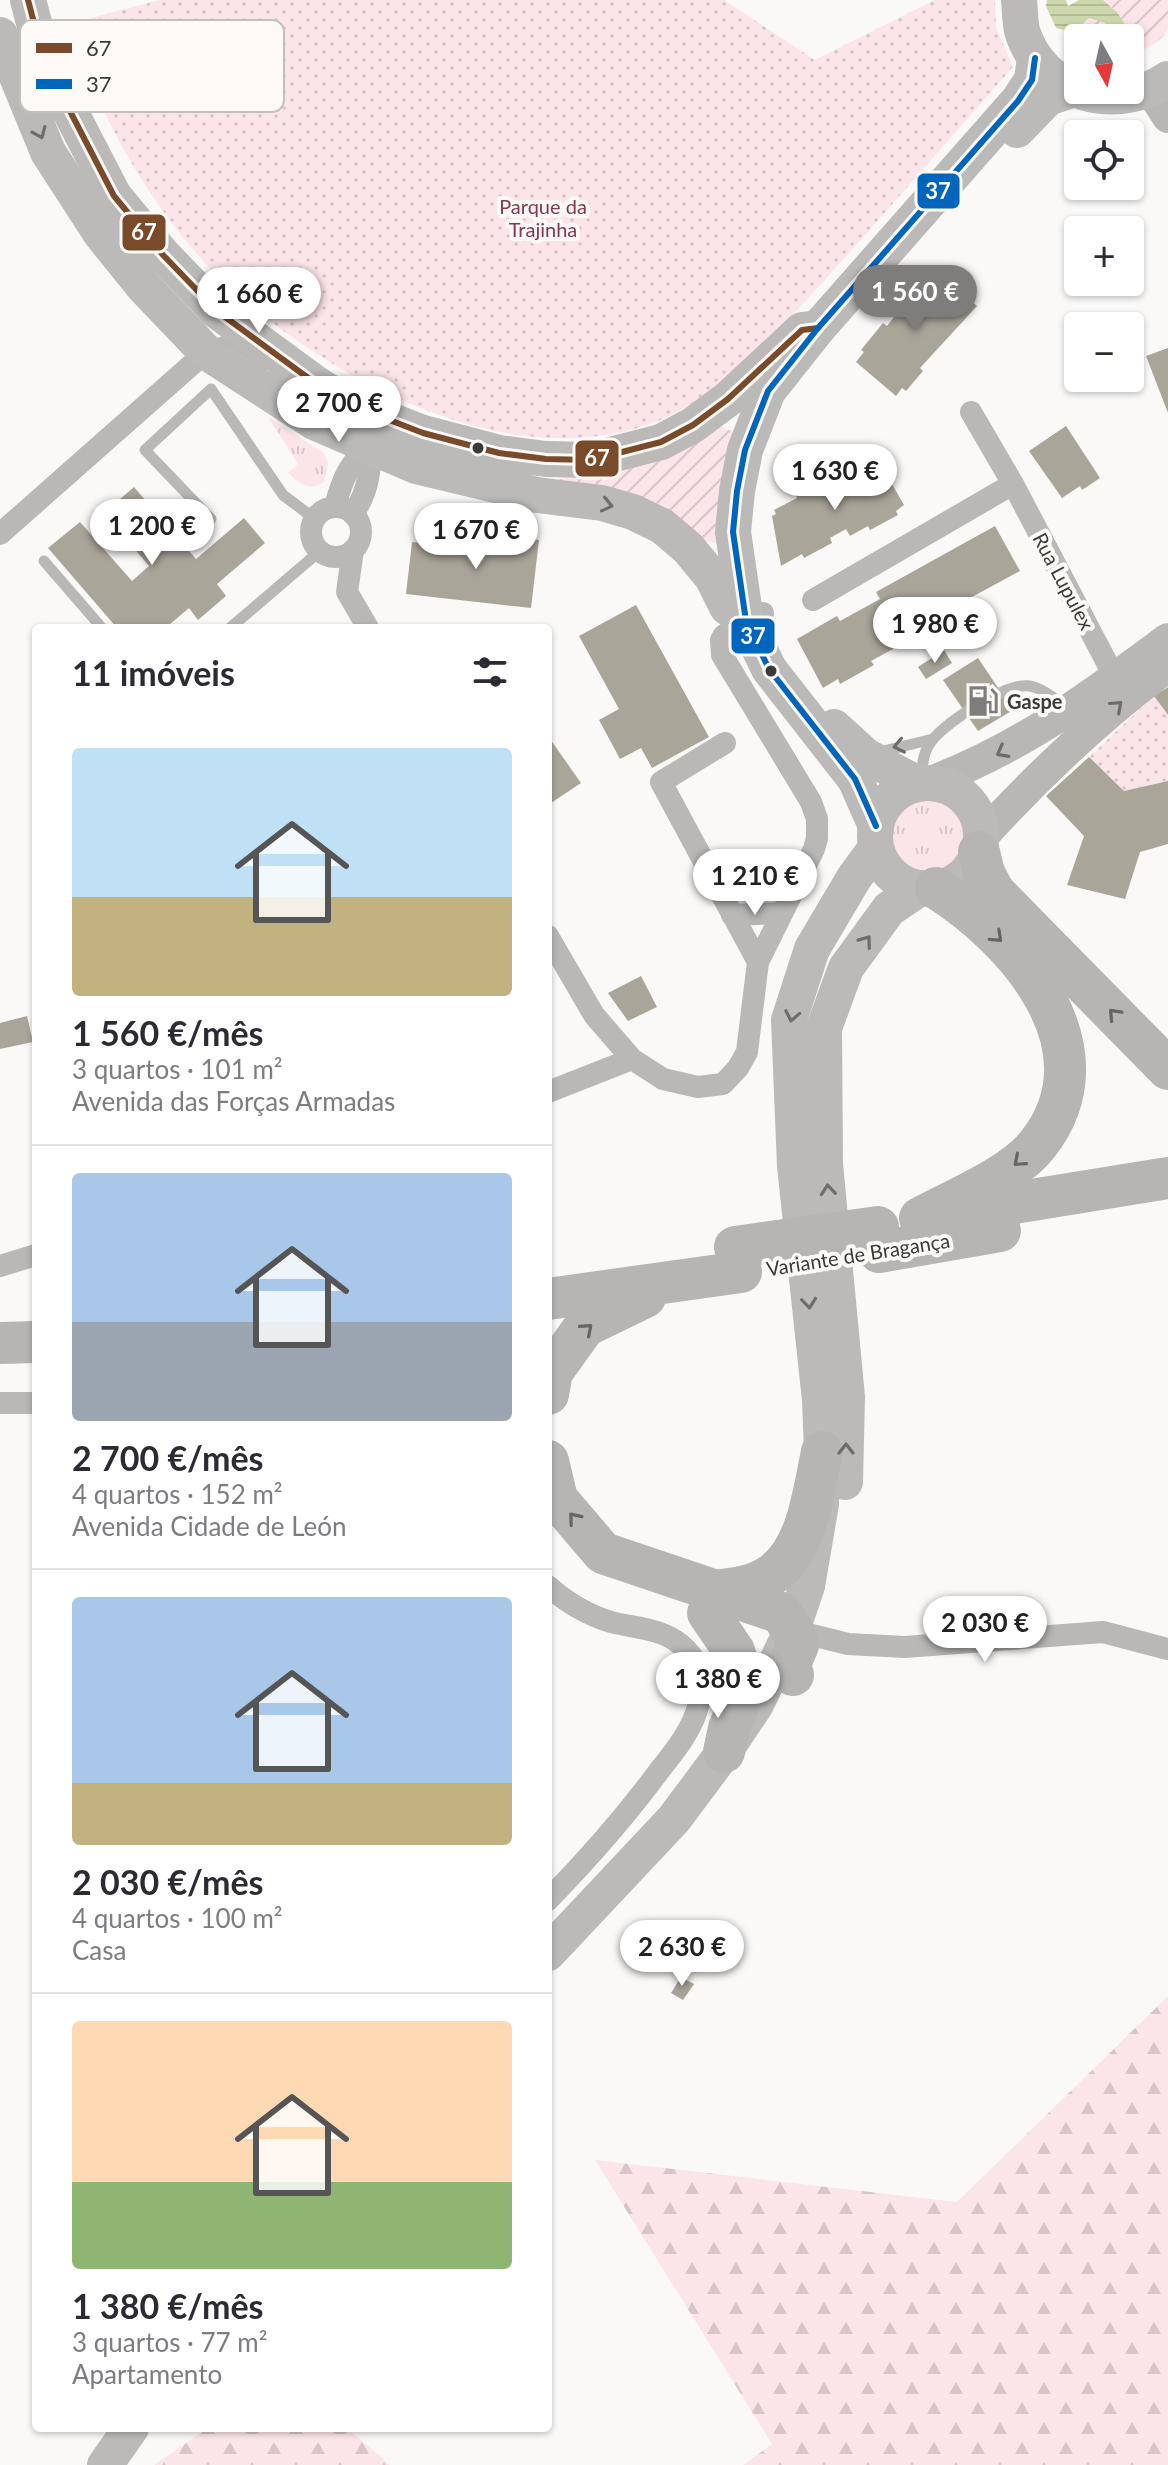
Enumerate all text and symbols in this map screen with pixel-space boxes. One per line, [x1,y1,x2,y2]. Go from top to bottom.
legend [20,20,284,112]
north arrow [1064,24,1144,104]
map controls [1064,24,1144,392]
text: 67 [86,34,112,61]
text: 37 [86,70,112,97]
button: locate [1064,120,1144,200]
one-way arrow [31,125,47,139]
line badge: 37 [916,172,961,210]
text: 37 [925,177,951,204]
park label: Parque da Trajinha [499,194,587,241]
line badge: 67 [121,213,167,252]
button: + [1064,216,1144,296]
text: 67 [131,218,157,245]
pin: 1 560 € [841,265,989,333]
pin: 1 660 € [185,267,333,335]
text: 1 560 € [871,275,959,307]
text: 1 660 € [215,277,303,309]
button: − [1064,312,1144,392]
pin: 2 700 € [265,376,413,444]
text: 2 700 € [295,386,383,418]
line badge: 67 [574,439,620,478]
unlabelled marker [470,440,486,456]
text: 67 [584,444,610,471]
pin: 1 630 € [761,444,909,512]
text: 1 630 € [791,454,879,486]
one-way arrow [600,496,613,513]
pin: 1 200 € [78,499,226,567]
pin: 1 670 € [402,503,550,571]
text: 1 200 € [108,509,196,541]
text: 1 670 € [432,513,520,545]
street label: Rua Lupulex [1028,528,1100,634]
pin: 1 980 € [861,597,1009,665]
text: 1 980 € [891,607,979,639]
line badge: 37 [730,617,776,655]
text: 37 [740,622,766,649]
icon: filters [468,650,512,694]
text: 11 imóveis [72,652,235,693]
unlabelled marker [763,663,779,679]
fuel station icon: Gaspe [966,684,1000,718]
place label: Gaspe [1007,689,1063,713]
one-way arrow [1108,701,1122,716]
one-way arrow [893,737,906,754]
one-way arrow [996,742,1010,757]
icon: home [220,800,364,944]
pin: 1 210 € [681,849,829,917]
text: 1 210 € [711,859,799,891]
one-way arrow [988,927,1003,941]
one-way arrow [856,935,871,950]
one-way arrow [785,1009,802,1022]
one-way arrow [1108,1009,1123,1023]
text: 1 560 €/mês [72,1012,264,1053]
text: 3 quartos · 101 m² [72,1053,282,1085]
text: Avenida das Forças Armadas [72,1085,395,1117]
one-way arrow [1014,1151,1029,1166]
one-way arrow [819,1183,836,1196]
icon: home [220,1225,364,1369]
street label: Variante de Bragança [765,1228,951,1280]
one-way arrow [801,1297,818,1310]
one-way arrow [577,1324,592,1339]
text: 2 700 €/mês [72,1437,264,1478]
one-way arrow [837,1442,855,1455]
text: 4 quartos · 152 m² [72,1478,282,1510]
text: Avenida Cidade de León [72,1510,347,1542]
one-way arrow [569,1513,583,1528]
pin: 2 030 € [911,1596,1059,1664]
text: 2 030 € [941,1606,1029,1638]
icon: home [220,1649,364,1793]
pin: 1 380 € [644,1652,792,1720]
text: 1 380 € [674,1662,762,1694]
text: 2 030 €/mês [72,1861,264,1902]
text: 4 quartos · 100 m² [72,1902,282,1934]
pin: 2 630 € [608,1920,756,1988]
text: 2 630 € [638,1930,726,1962]
text: Casa [72,1934,126,1966]
icon: home [220,2073,364,2217]
text: 1 380 €/mês [72,2285,264,2326]
text: 3 quartos · 77 m² [72,2326,267,2358]
text: Apartamento [72,2358,222,2390]

